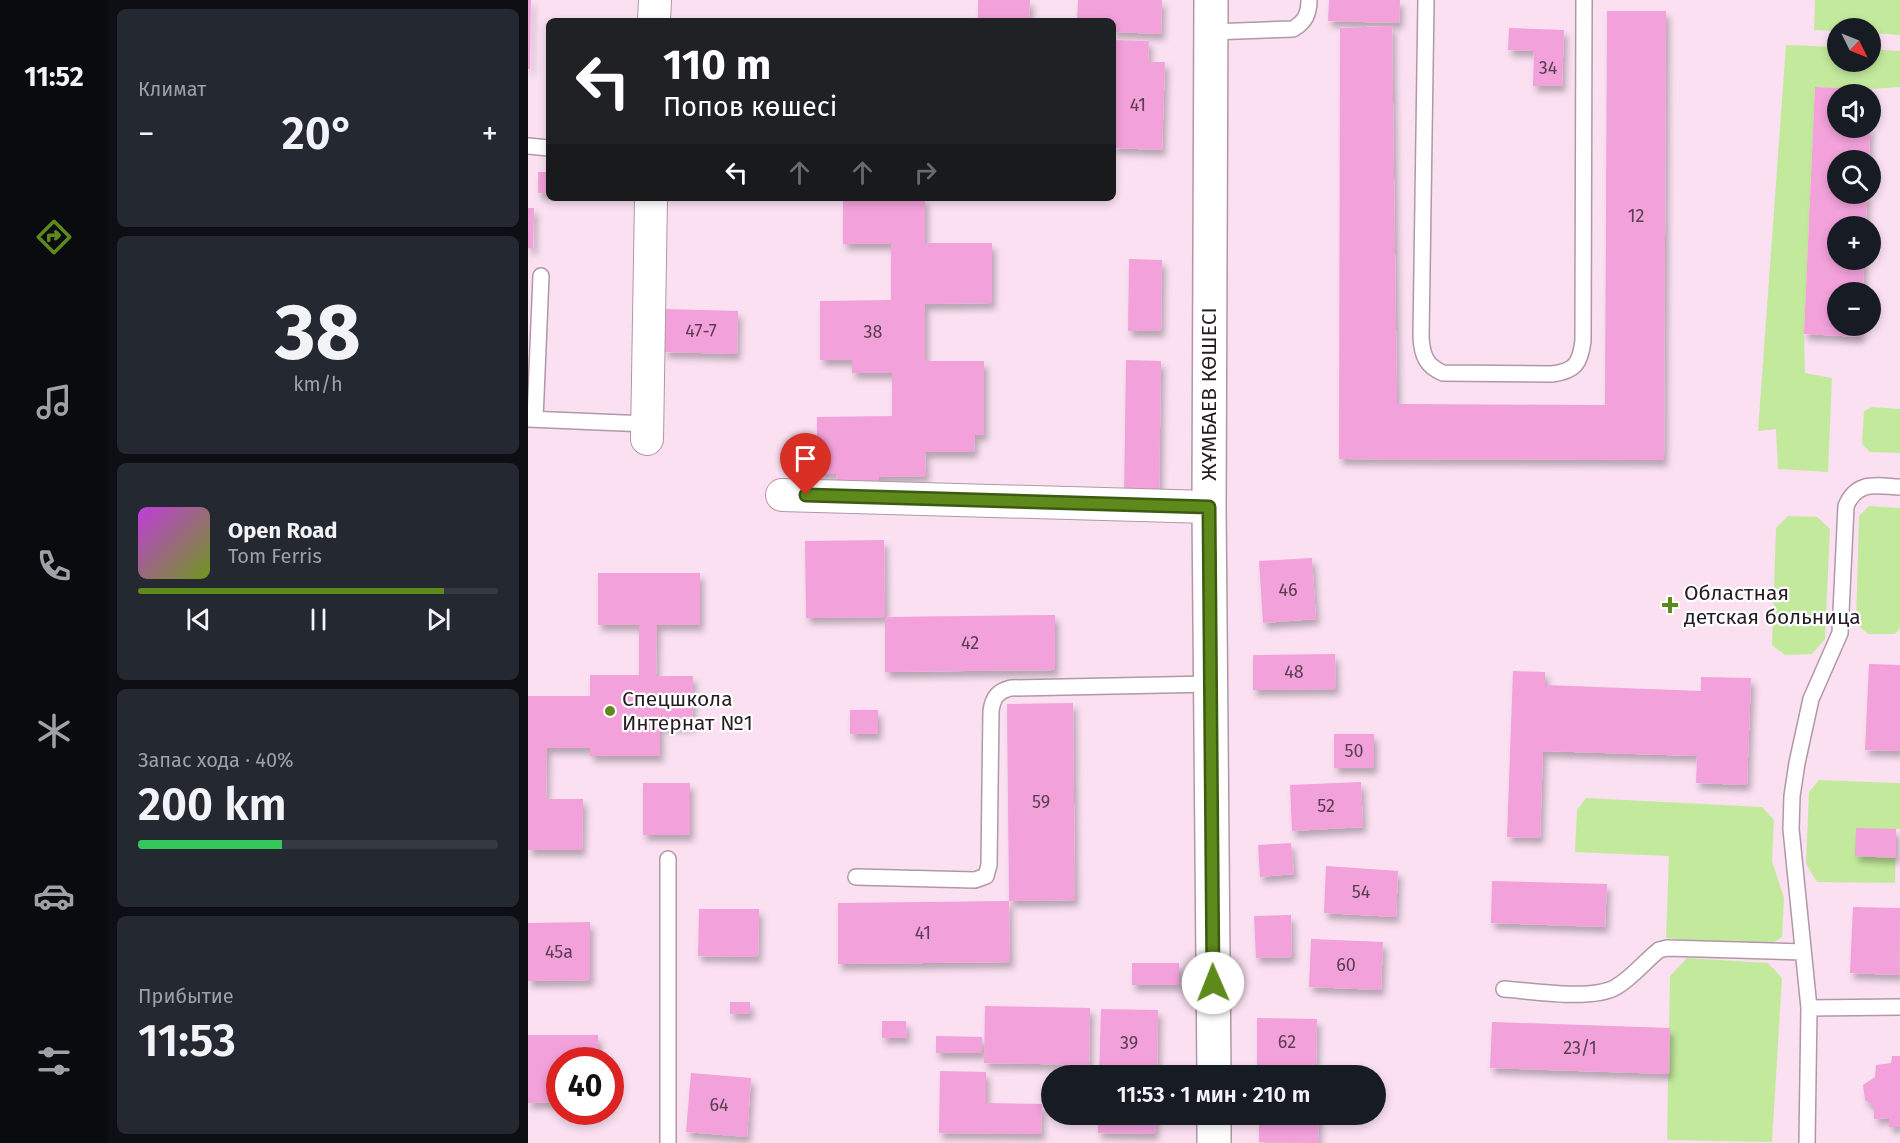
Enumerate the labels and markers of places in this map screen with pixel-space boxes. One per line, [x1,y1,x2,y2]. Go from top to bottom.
pin [780,433,831,495]
place label: Областная детская больница [1684,580,1861,630]
marker: Областная детская больница [1661,596,1679,614]
place label: Спецшкола Интернат №1 [622,686,753,736]
marker: Спецшкола Интернат №1 [603,704,617,718]

